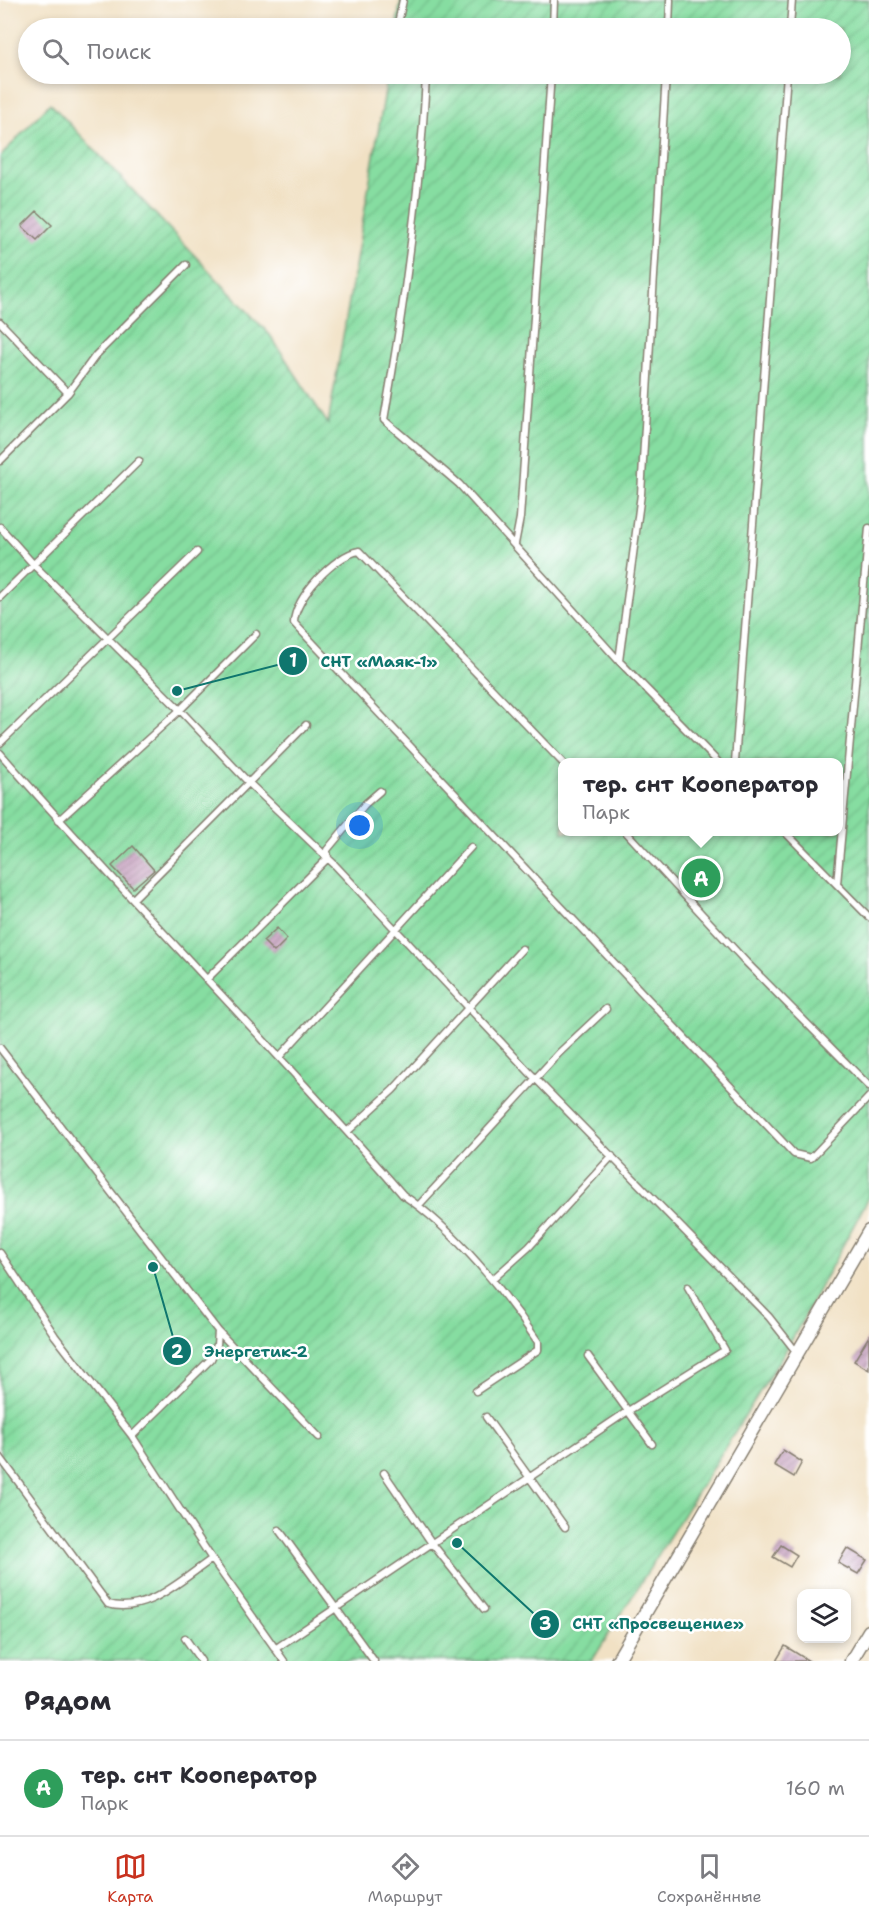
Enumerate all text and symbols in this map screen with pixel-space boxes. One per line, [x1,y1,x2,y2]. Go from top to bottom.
search box [18,18,851,84]
icon: search [39,35,72,68]
text: Поиск [87,37,151,66]
callout: СНТ «Маяк-1» [278,644,449,678]
text: 1 [289,649,297,673]
text: СНТ «Маяк-1» [321,651,438,672]
popup [558,758,843,836]
text: тер. снт Кооператор [582,770,819,799]
text: Парк [582,799,630,825]
your location [345,811,374,840]
pin: A [682,856,720,900]
callout: Энергетик-2 [162,1334,319,1368]
text: 2 [171,1340,184,1364]
text: Энергетик-2 [204,1341,308,1362]
map controls [797,1589,851,1643]
button: layers [797,1589,851,1643]
callout: СНТ «Просвещение» [530,1607,755,1641]
text: 3 [539,1612,551,1636]
text: СНТ «Просвещение» [572,1613,744,1634]
text: Рядом [24,1683,111,1718]
text: тер. снт Кооператор [81,1761,317,1790]
text: A [36,1775,51,1801]
text: 160 m [786,1775,845,1801]
text: Парк [81,1790,128,1816]
tab: Карта [107,1850,153,1907]
tab: Маршрут [368,1850,442,1907]
tab: Сохранённые [657,1850,762,1907]

